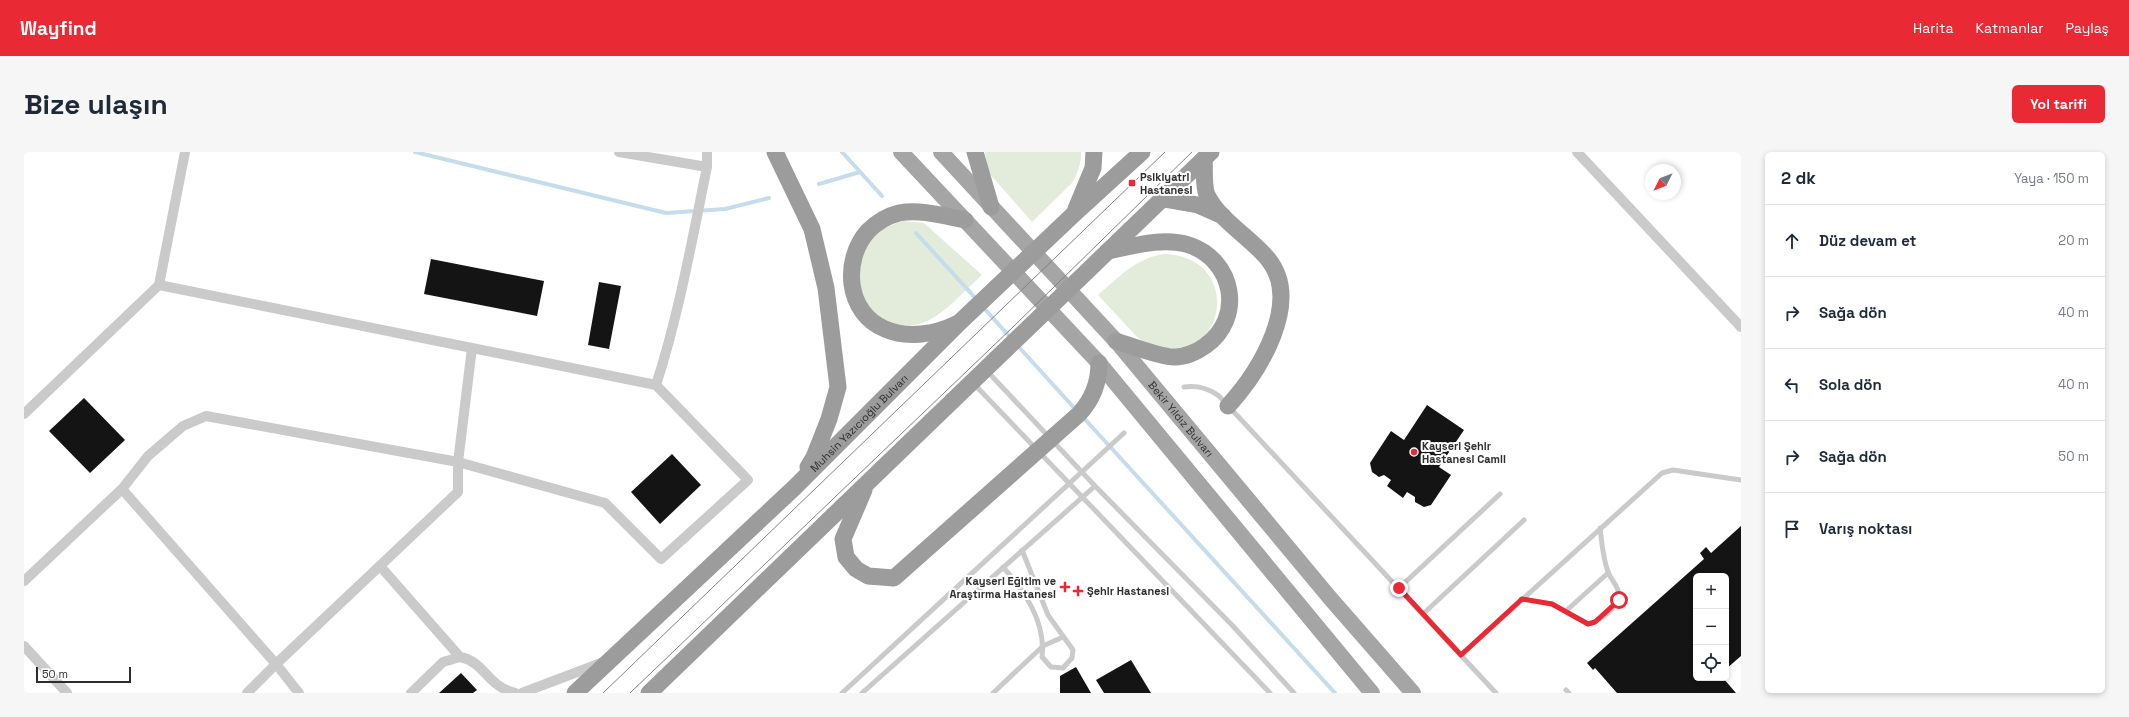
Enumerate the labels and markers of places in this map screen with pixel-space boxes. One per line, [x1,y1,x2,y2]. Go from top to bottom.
place label: Psikiyatri Hastanesi [1140,170,1192,197]
marker: Psikiyatri Hastanesi [1127,178,1137,188]
place label: Kayseri Şehir Hastanesi Camii [1422,439,1506,466]
marker: Kayseri Şehir Hastanesi Camii [1409,447,1419,457]
place label: Kayseri Eğitim ve Araştırma Hastanesi [950,574,1056,601]
marker: Kayseri Eğitim ve Araştırma Hastanesi [1059,581,1071,593]
place label: Şehir Hastanesi [1087,584,1169,598]
marker: Şehir Hastanesi [1072,585,1084,597]

